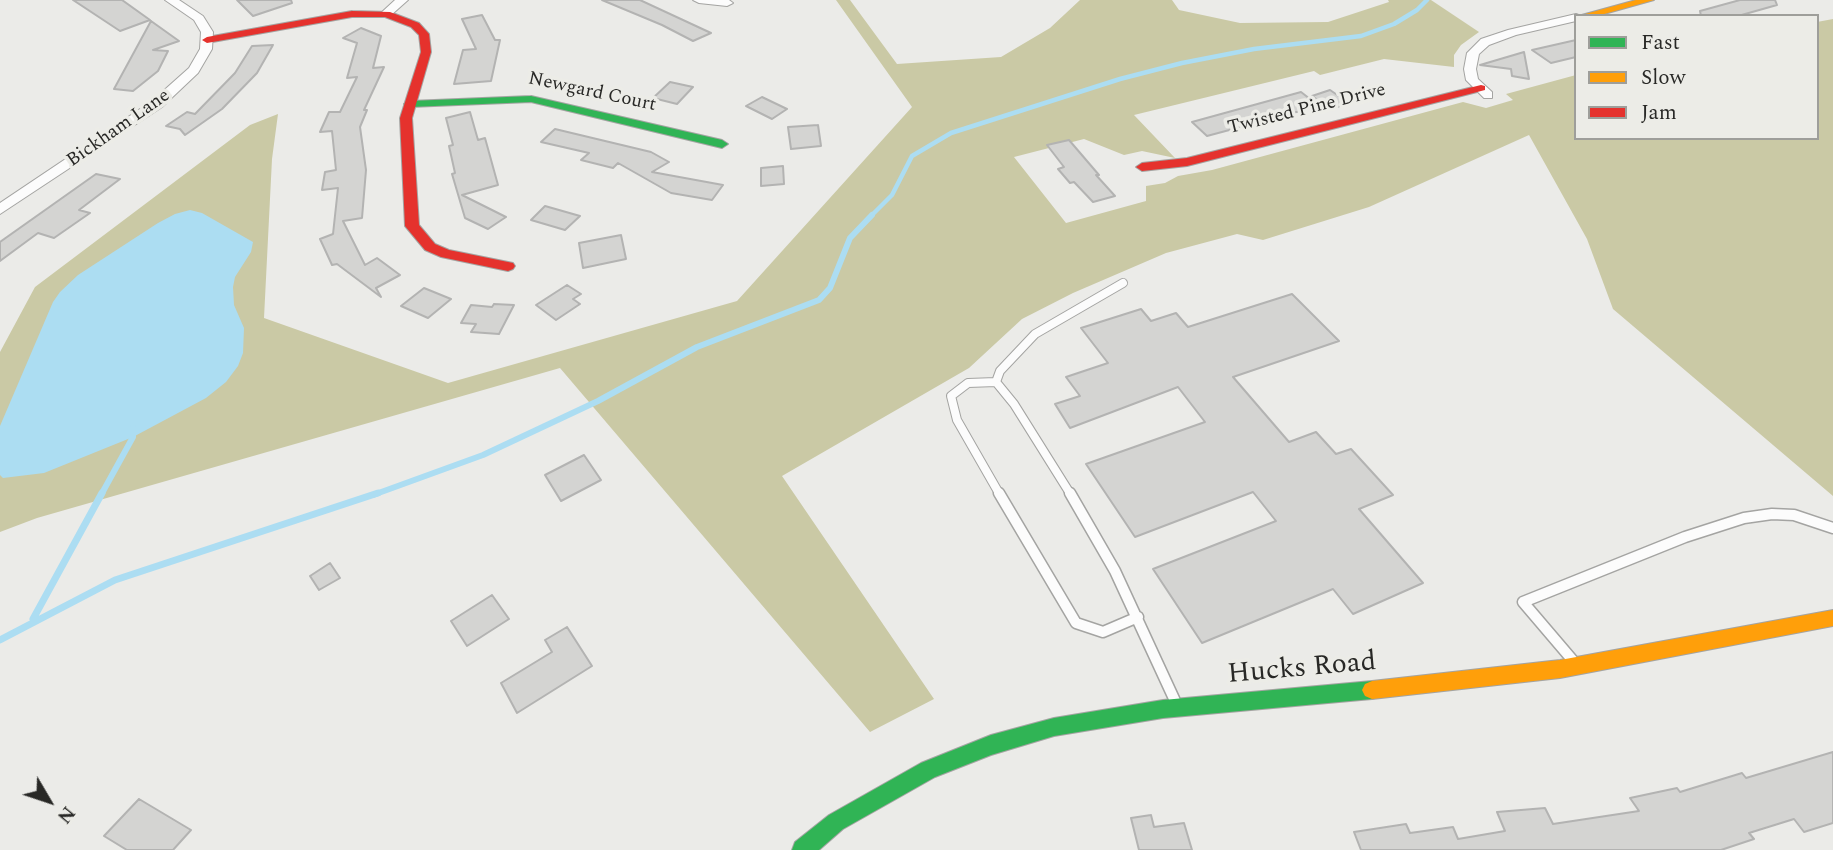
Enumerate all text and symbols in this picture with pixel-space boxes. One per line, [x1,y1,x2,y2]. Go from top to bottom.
legend [1574,14,1819,140]
text: Fast [1641,27,1680,59]
text: Slow [1641,62,1685,94]
street label: Newgard Court [526,68,658,118]
street label: Twisted Pine Drive [1226,79,1388,141]
street label: Bickham Lane [63,85,175,173]
text: Jam [1641,97,1677,129]
street label: Hucks Road [1226,647,1378,693]
north arrow [14,766,84,836]
text: N [50,799,82,830]

